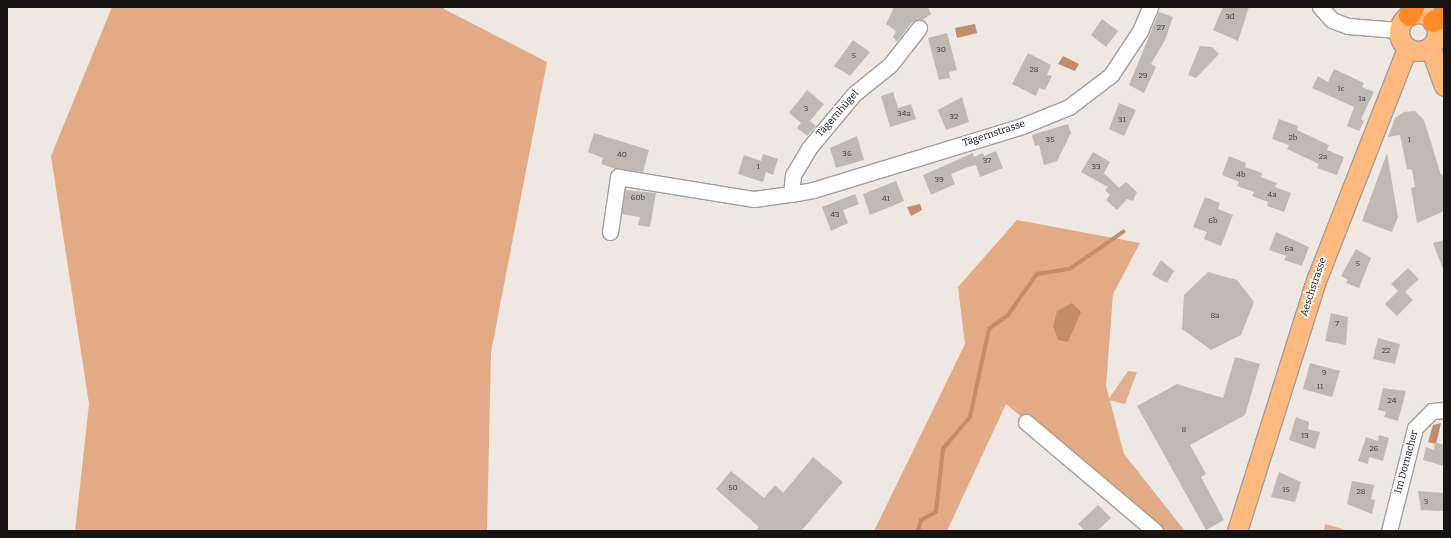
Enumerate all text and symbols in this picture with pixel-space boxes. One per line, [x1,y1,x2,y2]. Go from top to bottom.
house number: 3d [1225,12,1235,22]
house number: 27 [1157,23,1165,33]
house number: 30 [936,45,946,55]
house number: 5 [852,51,856,61]
house number: 28 [1029,65,1039,75]
house number: 29 [1138,71,1148,81]
house number: 1c [1337,84,1345,94]
street label: Tägernhügel [814,88,862,140]
house number: 1a [1358,94,1366,104]
house number: 3 [804,104,808,114]
house number: 34a [897,109,911,119]
house number: 32 [950,112,958,122]
house number: 31 [1118,115,1126,125]
street label: Tägernstrasse [961,118,1027,150]
house number: 2b [1289,133,1297,143]
house number: 35 [1046,135,1054,145]
house number: 1 [1407,135,1411,145]
house number: 36 [842,149,852,159]
house number: 40 [617,150,627,160]
house number: 2a [1319,152,1327,162]
house number: 37 [983,156,991,166]
house number: 1 [756,162,760,172]
house number: 33 [1092,162,1100,172]
house number: 4b [1236,170,1246,180]
house number: 39 [934,175,944,185]
house number: 4a [1267,190,1277,200]
house number: 60b [631,193,645,203]
house number: 41 [882,194,890,204]
house number: 43 [830,210,840,220]
house number: 6b [1208,216,1218,226]
house number: 6a [1284,244,1294,254]
street label: Aeschstrasse [1298,256,1330,318]
house number: 5 [1356,259,1360,269]
house number: 8a [1211,311,1219,321]
house number: 7 [1335,319,1339,329]
house number: 22 [1382,346,1390,356]
house number: 9 [1322,368,1326,378]
house number: 11 [1317,382,1323,392]
house number: 24 [1387,396,1397,406]
house number: 8 [1182,425,1186,435]
street label: Im Dornacher [1393,429,1421,495]
house number: 13 [1301,431,1309,441]
house number: 26 [1369,444,1379,454]
house number: 50 [728,483,738,493]
house number: 15 [1282,485,1290,495]
house number: 28 [1356,487,1366,497]
house number: 3 [1424,497,1428,507]

